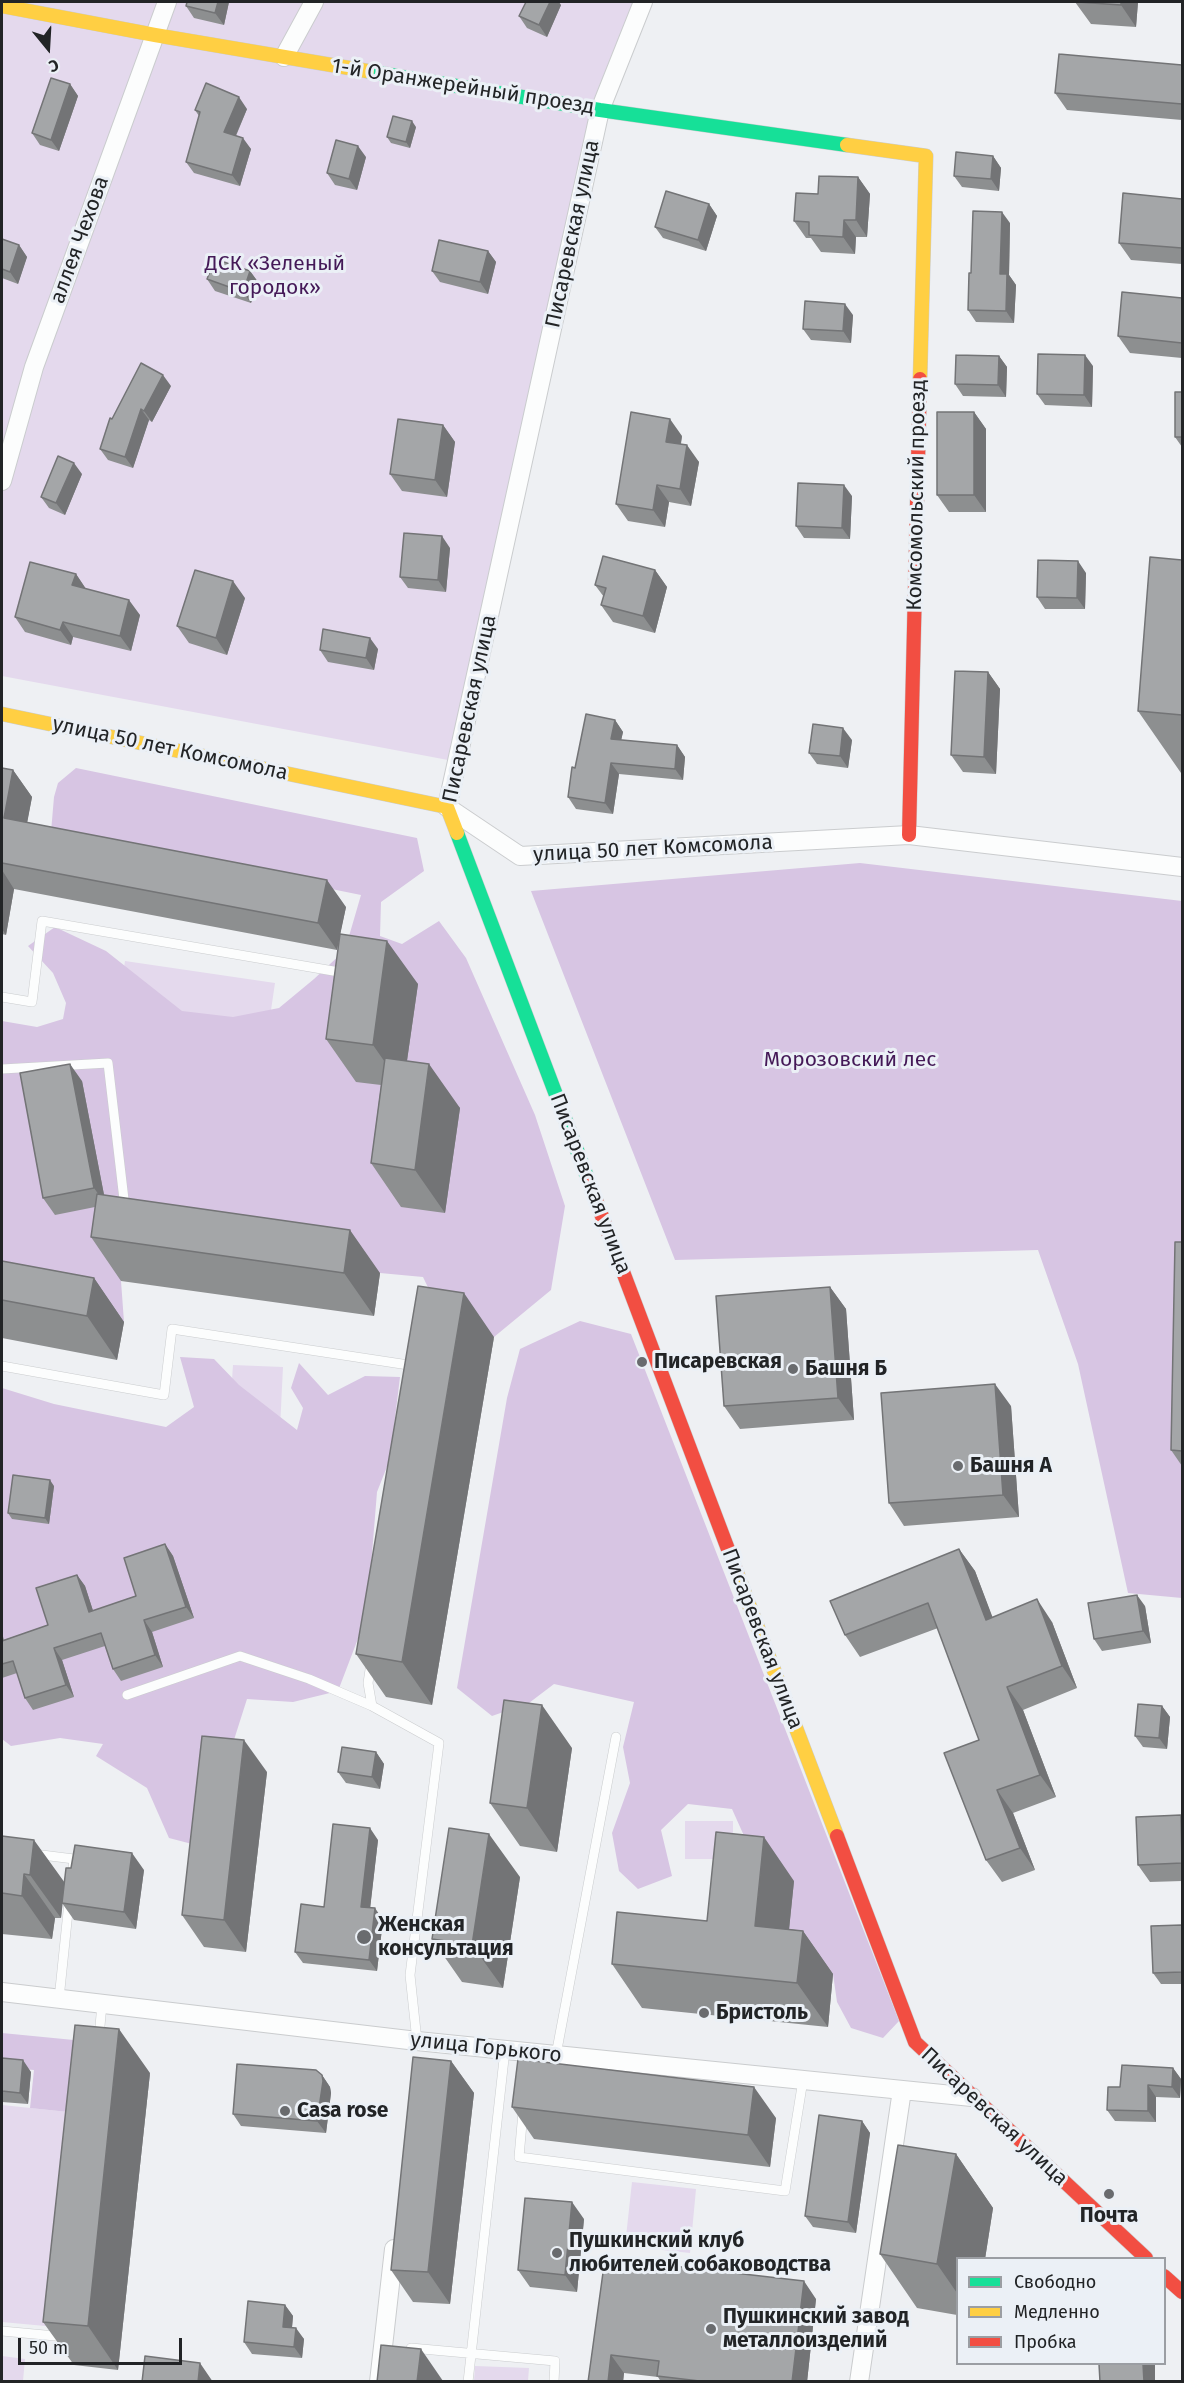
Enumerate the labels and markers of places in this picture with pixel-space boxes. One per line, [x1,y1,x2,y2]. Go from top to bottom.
place label: Писаревская [654,1349,782,1375]
marker: Писаревская [635,1355,649,1369]
place label: Башня Б [805,1356,887,1382]
marker: Башня Б [786,1362,800,1376]
place label: Башня А [970,1453,1052,1479]
marker: Башня А [951,1459,965,1473]
place label: Женская консультация [378,1912,514,1962]
marker: Женская консультация [355,1928,373,1946]
place label: Бристоль [716,2000,808,2026]
marker: Бристоль [697,2006,711,2020]
place label: Casa rose [297,2098,388,2124]
marker: Casa rose [278,2104,292,2118]
marker: Почта [1102,2187,1116,2201]
place label: Почта [1080,2203,1138,2229]
place label: Пушкинский клуб любителей собаководства [569,2228,831,2278]
marker: Пушкинский клуб любителей собаководства [550,2246,564,2260]
place label: Пушкинский завод металлоизделий [723,2304,909,2354]
marker: Пушкинский завод металлоизделий [704,2322,718,2336]

